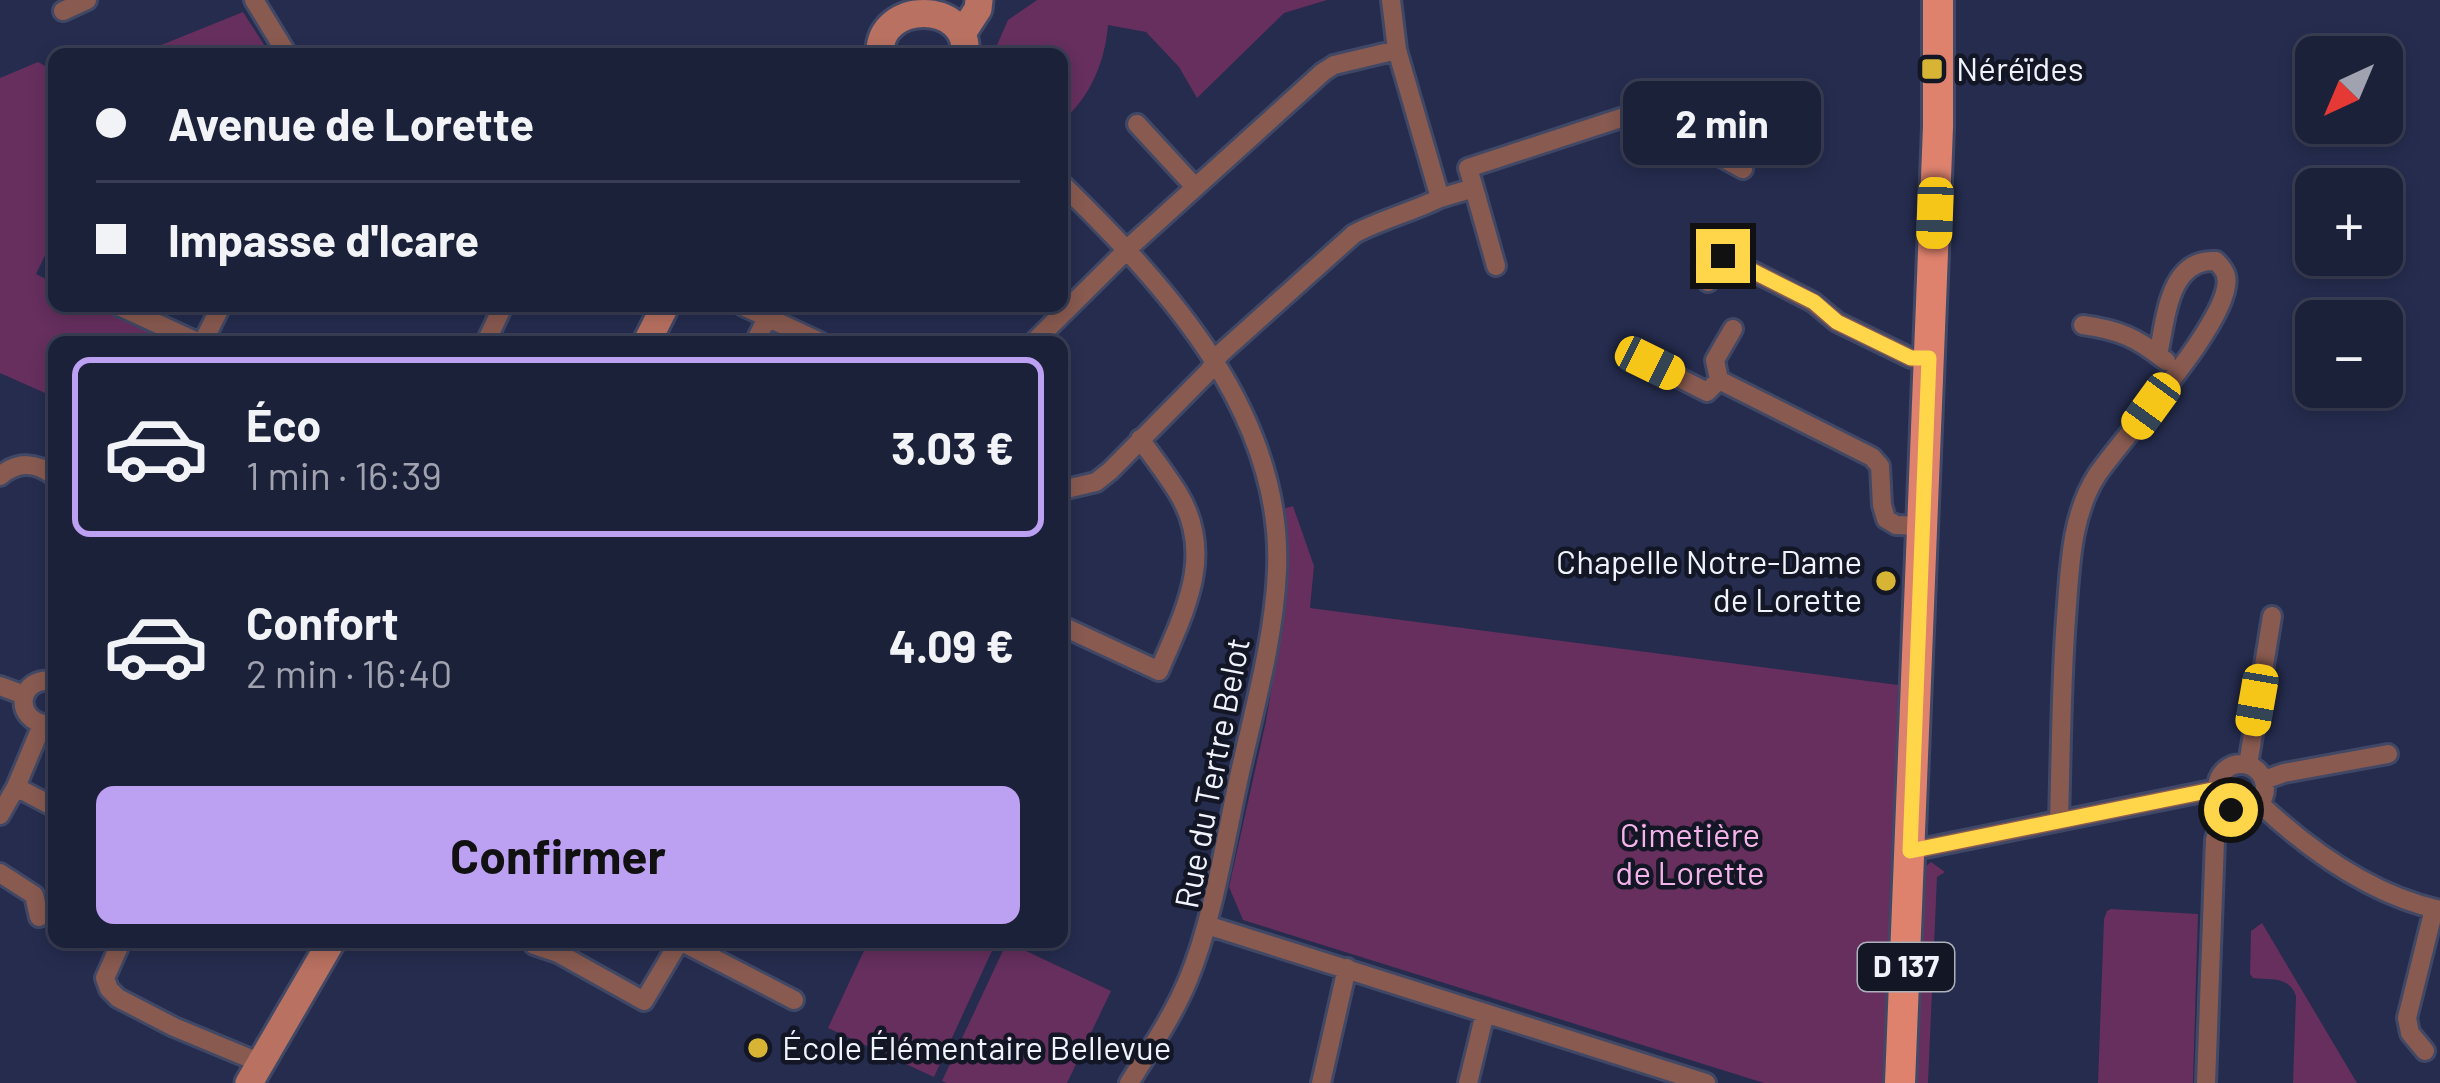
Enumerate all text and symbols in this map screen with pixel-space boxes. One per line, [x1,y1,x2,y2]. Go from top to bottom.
north arrow [2295,36,2403,144]
map controls [2295,36,2403,408]
place label: Néréïdes [1956,48,2084,88]
marker: Néréïdes [1919,56,1945,82]
callout: 2 min [1624,82,1822,166]
text: Avenue de Lorette [168,96,534,150]
text: 2 min [1675,99,1769,146]
button: + [2295,168,2403,276]
car [1916,176,1954,250]
text: Impasse d'Icare [168,212,479,266]
route end [1696,229,1750,283]
button: − [2295,300,2403,408]
car [1610,331,1690,395]
car [2115,366,2187,446]
icon: car [102,393,210,501]
text: Éco [246,397,321,451]
text: 3.03 € [891,420,1014,474]
text: 1 min · 16:39 [246,451,442,498]
place label: Chapelle Notre-Dame de Lorette [1556,541,1862,619]
marker: Chapelle Notre-Dame de Lorette [1873,568,1899,594]
icon: car [102,591,210,699]
text: Confort [246,595,399,649]
text: 4.09 € [889,618,1014,672]
street label: Rue du Tertre Belot [1165,634,1257,911]
text: 2 min · 16:40 [246,649,452,696]
car [2233,661,2281,739]
route start [2204,783,2258,837]
button: Confirmer [96,786,1020,924]
park label: Cimetière de Lorette [1615,814,1765,892]
road number: D 137 [1858,943,1954,991]
place label: École Élémentaire Bellevue [782,1027,1171,1067]
marker: École Élémentaire Bellevue [745,1035,771,1061]

